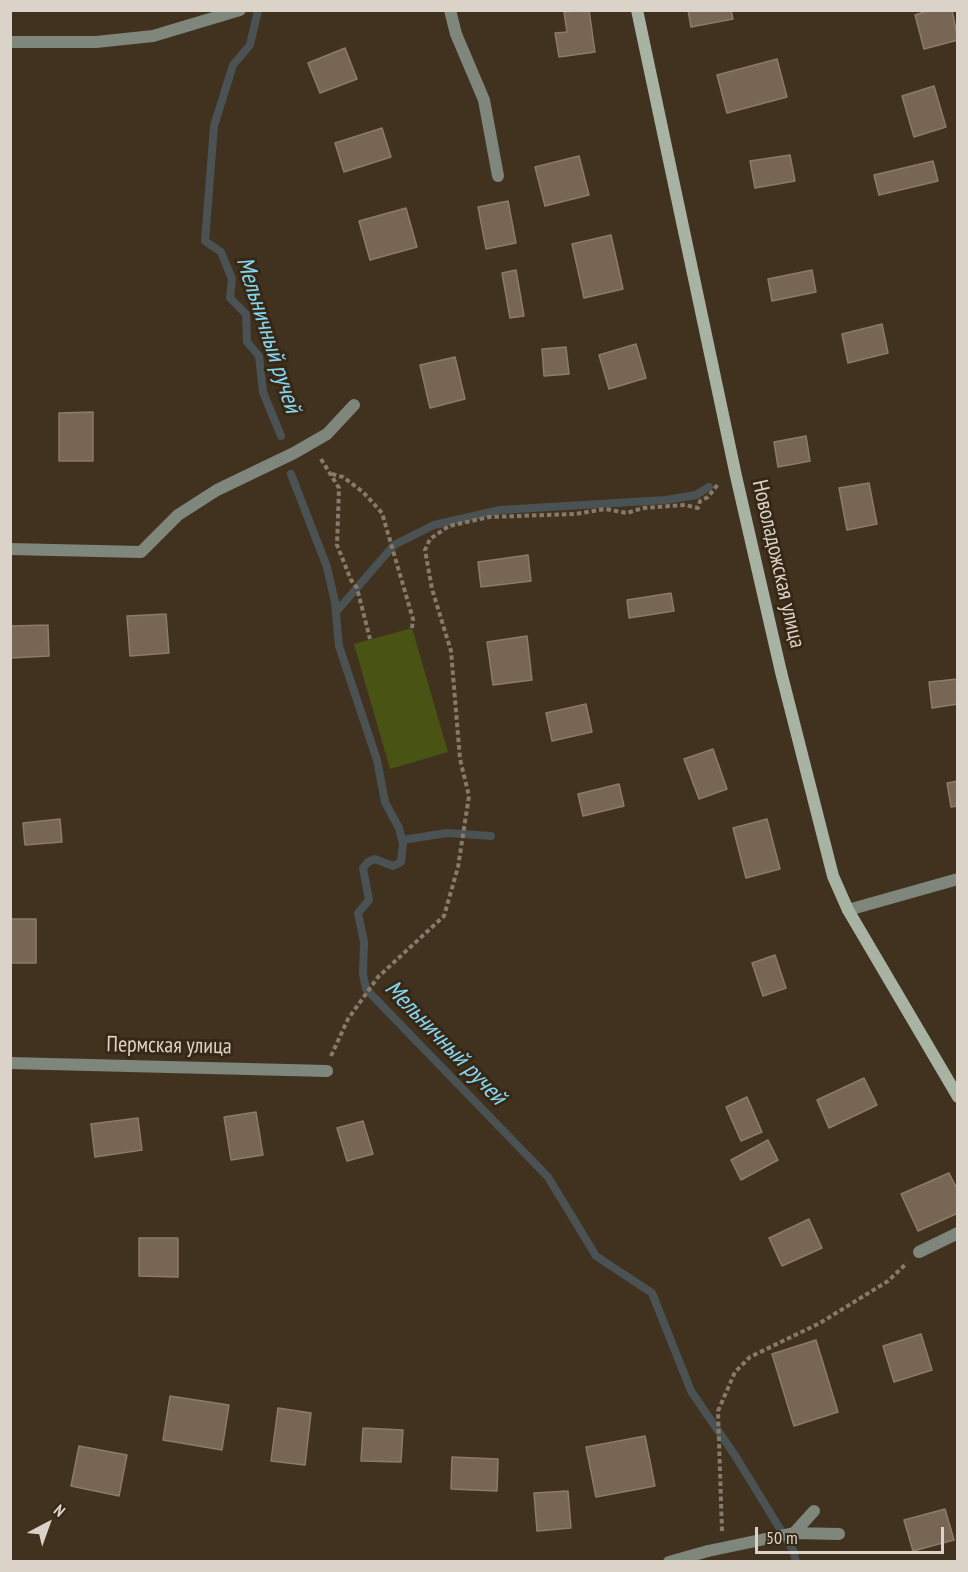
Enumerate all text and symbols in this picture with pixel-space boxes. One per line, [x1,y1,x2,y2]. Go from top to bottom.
water label: Мельничный ручей [229,253,307,417]
street label: Новоладожская улица [746,477,810,651]
water label: Мельничный ручей [378,975,512,1111]
street label: Пермская улица [106,1032,232,1060]
north arrow [18,1494,78,1554]
text: N [50,1500,70,1521]
scale bar [758,1515,947,1553]
text: 50 m [766,1526,798,1549]

